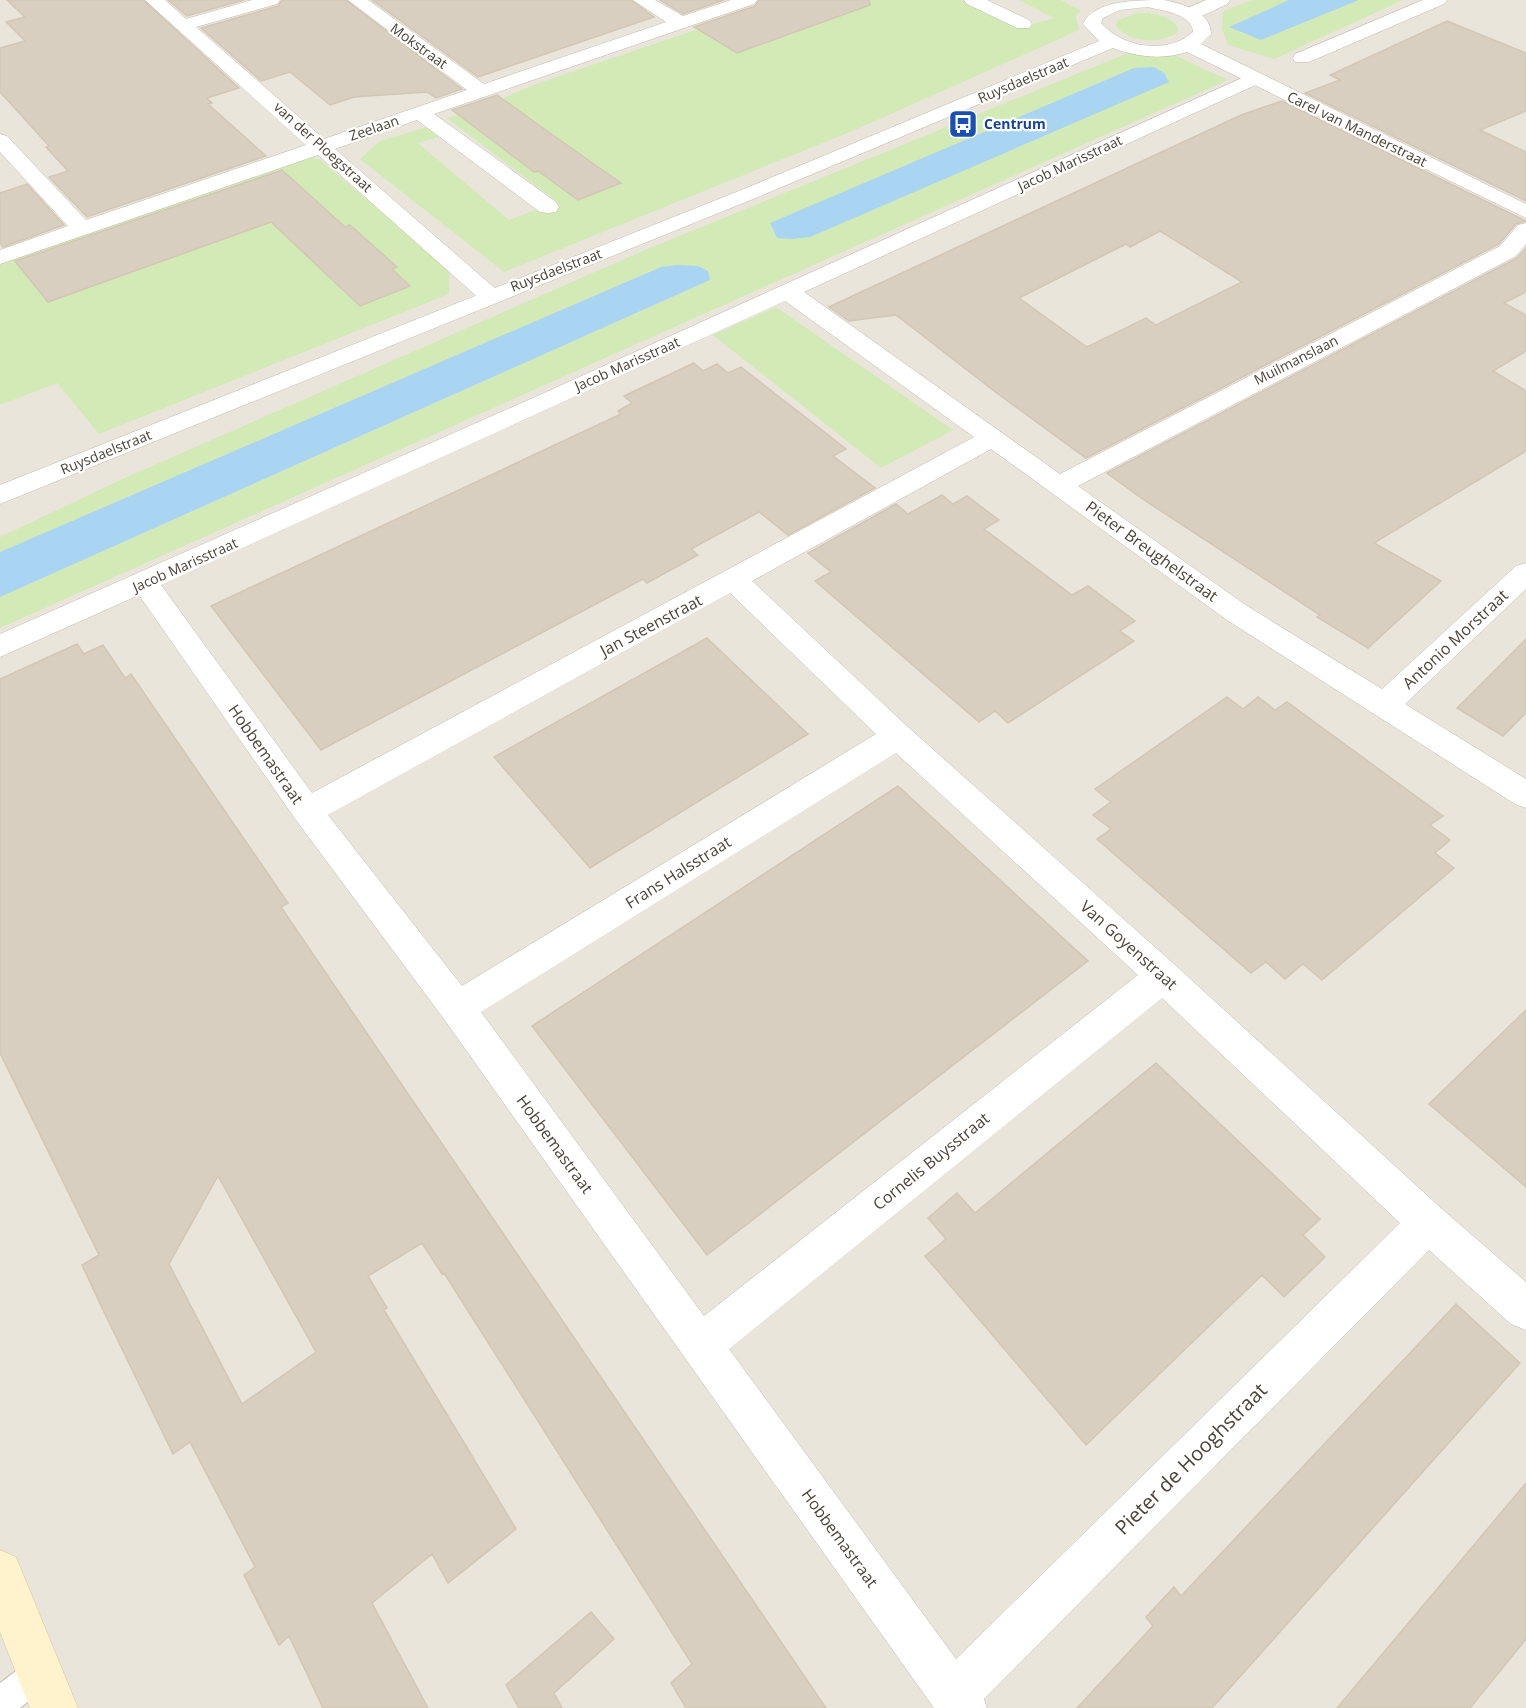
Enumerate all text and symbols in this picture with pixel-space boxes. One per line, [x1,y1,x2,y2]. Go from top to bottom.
street label: Mokstraat [387,18,452,73]
street label: Ruysdaelstraat [975,52,1071,107]
street label: Carel van Manderstraat [1284,86,1430,171]
street label: van der Ploegstraat [270,97,377,196]
bus stop icon: Centrum [947,108,979,140]
street label: Zeelaan [346,110,401,145]
place label: Centrum [984,114,1046,133]
street label: Jacob Marisstraat [1013,130,1125,196]
street label: Ruysdaelstraat [507,243,604,296]
street label: Muilmanslaan [1251,330,1341,389]
street label: Jacob Marisstraat [569,332,682,396]
street label: Ruysdaelstraat [57,425,154,478]
street label: Pieter Breughelstraat [1081,495,1223,607]
street label: Jacob Marisstraat [127,533,240,597]
street label: Antonio Morstraat [1397,584,1513,694]
street label: Jan Steenstraat [594,589,706,662]
street label: Hobbemastraat [223,700,309,808]
street label: Frans Halsstraat [621,830,735,913]
street label: Van Goyenstraat [1076,895,1183,995]
street label: Hobbemastraat [512,1090,598,1198]
street label: Cornelis Buysstraat [868,1107,994,1215]
street label: Pieter de Hooghstraat [1109,1377,1273,1541]
street label: Hobbemastraat [797,1484,883,1592]

